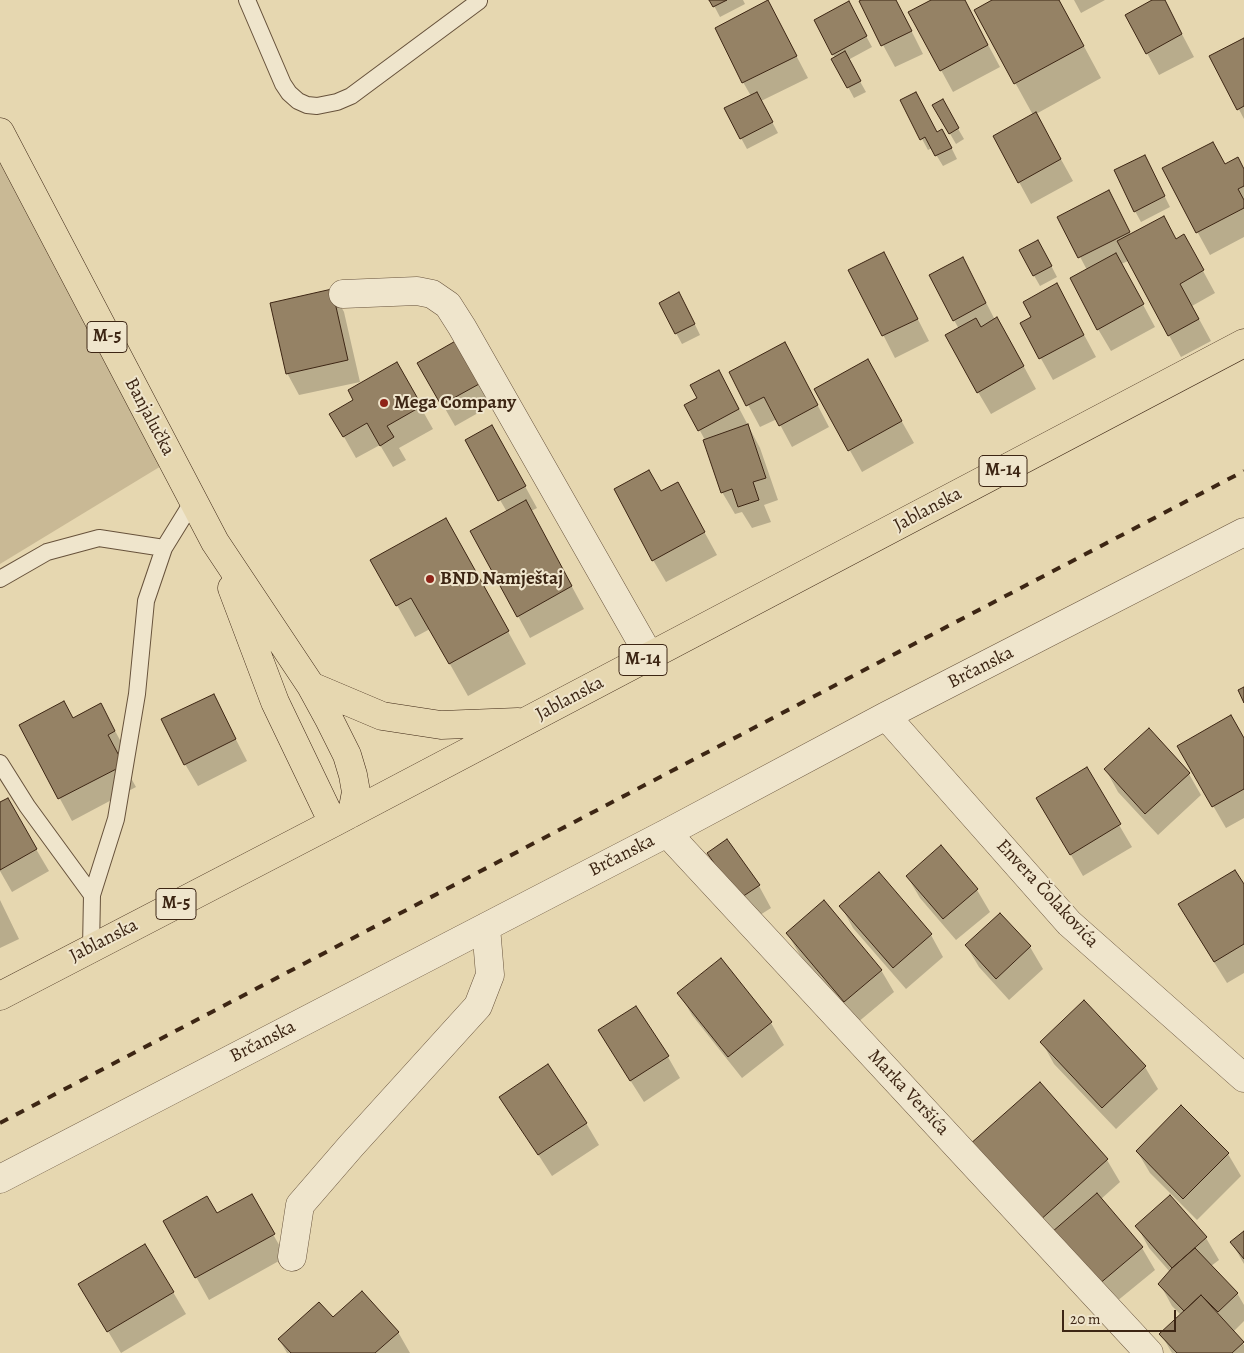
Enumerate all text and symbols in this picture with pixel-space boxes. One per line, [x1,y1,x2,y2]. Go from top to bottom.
road number: M-5 [87,322,127,352]
street label: Banjalučka [119,374,179,460]
place label: Mega Company [394,392,516,414]
marker: Mega Company [378,397,390,409]
road number: M-14 [979,456,1027,486]
street label: Jablanska [890,483,966,537]
place label: BND Namještaj [440,568,563,590]
marker: BND Namještaj [424,573,436,585]
street label: Brčanska [944,642,1018,694]
road number: M-14 [619,644,667,676]
street label: Jablanska [532,672,608,726]
street label: Brčanska [585,830,659,882]
street label: Envera Čolakovića [991,835,1103,953]
road number: M-5 [156,889,196,920]
street label: Jablanska [66,914,142,968]
street label: Brčanska [226,1016,300,1068]
street label: Marka Veršića [862,1045,954,1141]
scale bar [1064,1300,1178,1332]
text: 20 m [1070,1309,1101,1329]

